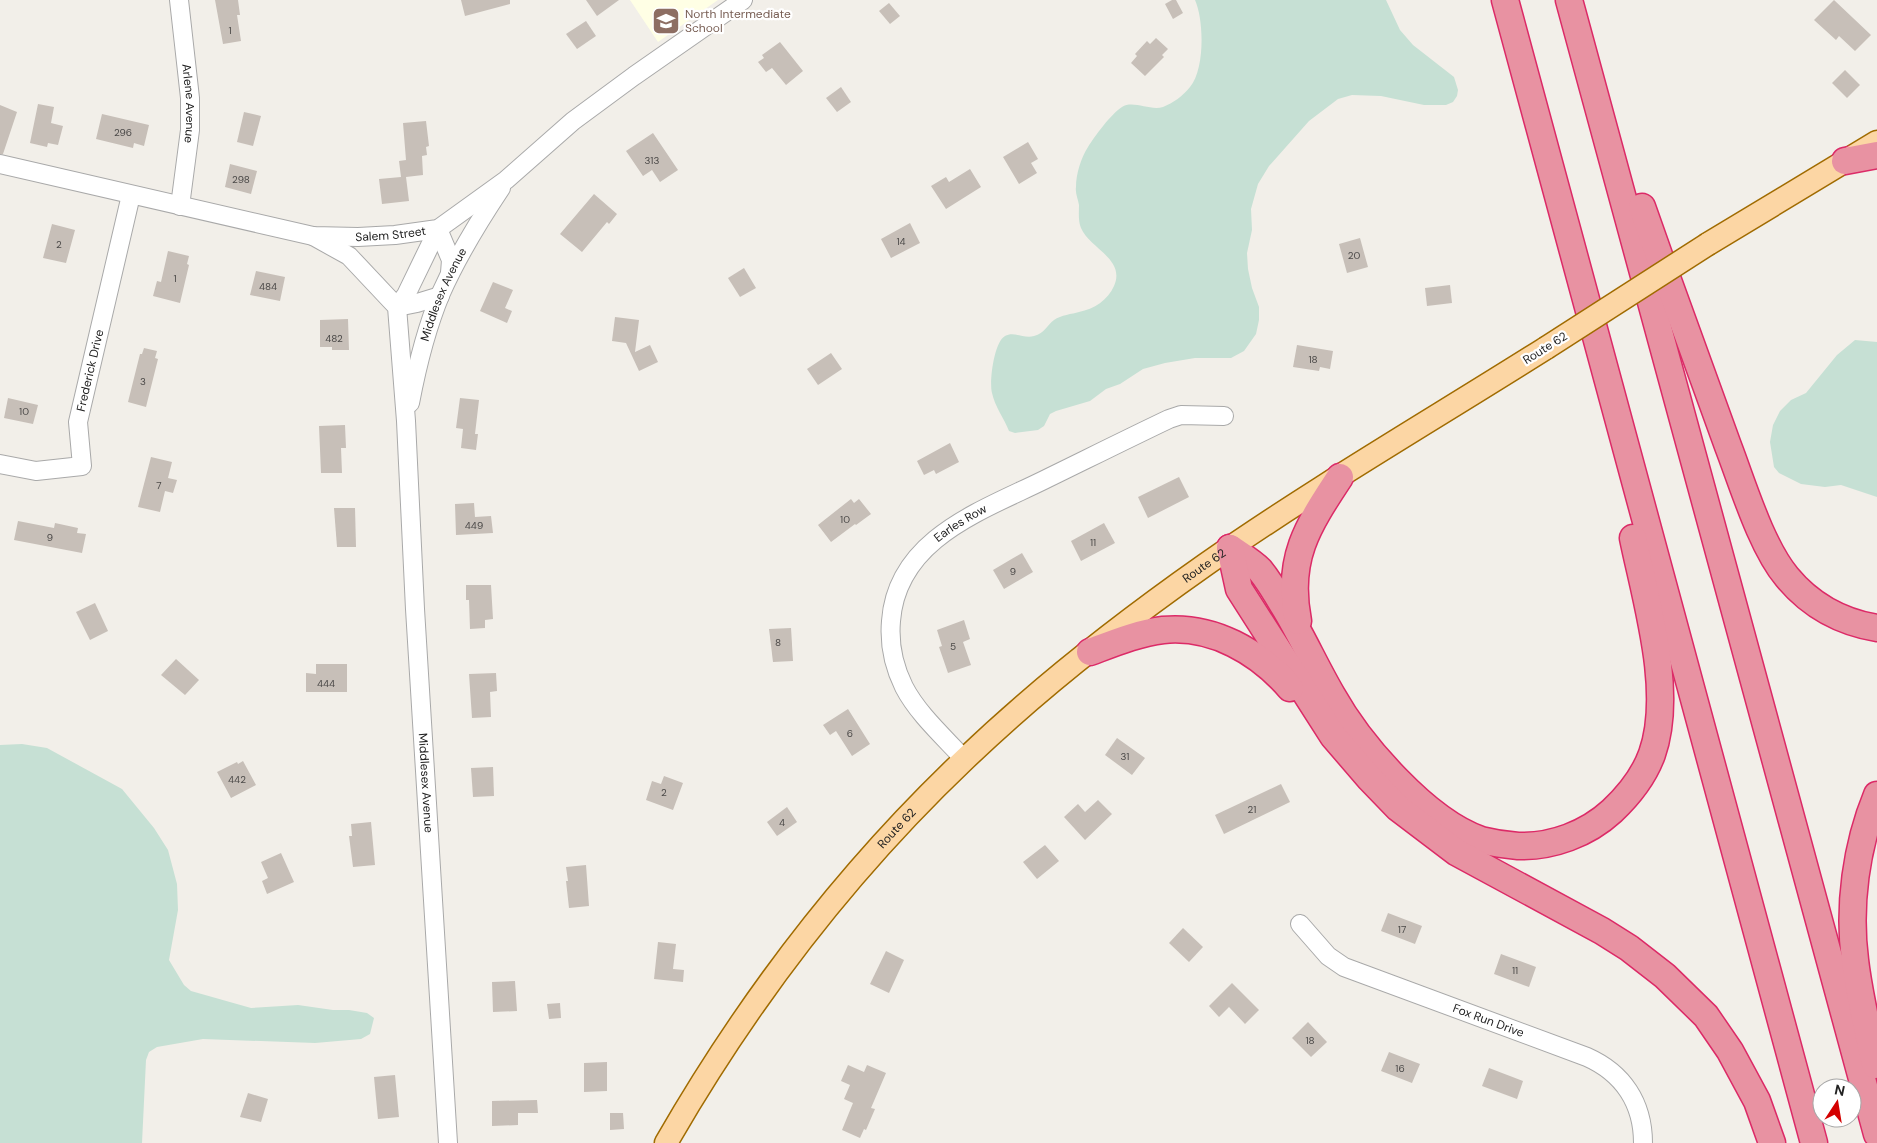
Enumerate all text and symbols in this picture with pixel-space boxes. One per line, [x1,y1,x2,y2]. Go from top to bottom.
school or university icon: North Intermediate School [651,6,681,36]
place label: North Intermediate School [685,6,791,36]
house number: 1 [228,24,232,37]
street label: Arlene Avenue [178,63,198,144]
house number: 296 [114,126,132,139]
house number: 313 [645,154,659,167]
house number: 298 [232,173,250,186]
street label: Salem Street [355,223,427,245]
house number: 14 [896,235,906,248]
house number: 2 [56,238,62,251]
street label: Middlesex Avenue [417,245,470,343]
house number: 20 [1348,249,1360,262]
house number: 1 [173,272,177,285]
house number: 484 [259,280,277,293]
street label: Frederick Drive [73,328,107,413]
street label: Route 62 [1520,328,1570,368]
house number: 482 [325,332,343,345]
house number: 18 [1308,353,1318,366]
house number: 3 [140,375,146,388]
house number: 10 [19,405,29,418]
house number: 7 [156,479,162,492]
street label: Earles Row [931,501,990,546]
house number: 10 [840,513,850,526]
house number: 449 [465,519,483,532]
house number: 9 [47,531,53,544]
house number: 11 [1090,536,1096,549]
street label: Route 62 [1179,545,1229,587]
house number: 9 [1010,565,1016,578]
house number: 8 [775,636,781,649]
house number: 5 [950,640,956,653]
house number: 444 [317,677,335,690]
house number: 6 [847,727,853,740]
street label: Middlesex Avenue [415,732,437,834]
house number: 31 [1121,750,1129,763]
house number: 442 [228,773,246,786]
house number: 2 [661,786,667,799]
house number: 21 [1248,803,1256,816]
street label: Route 62 [874,805,919,852]
house number: 4 [779,816,785,829]
house number: 17 [1398,923,1406,936]
house number: 11 [1512,964,1518,977]
street label: Fox Run Drive [1451,1000,1526,1041]
house number: 18 [1305,1034,1315,1047]
house number: 16 [1395,1062,1405,1075]
north arrow [1812,1078,1862,1128]
text: N [1833,1080,1847,1100]

